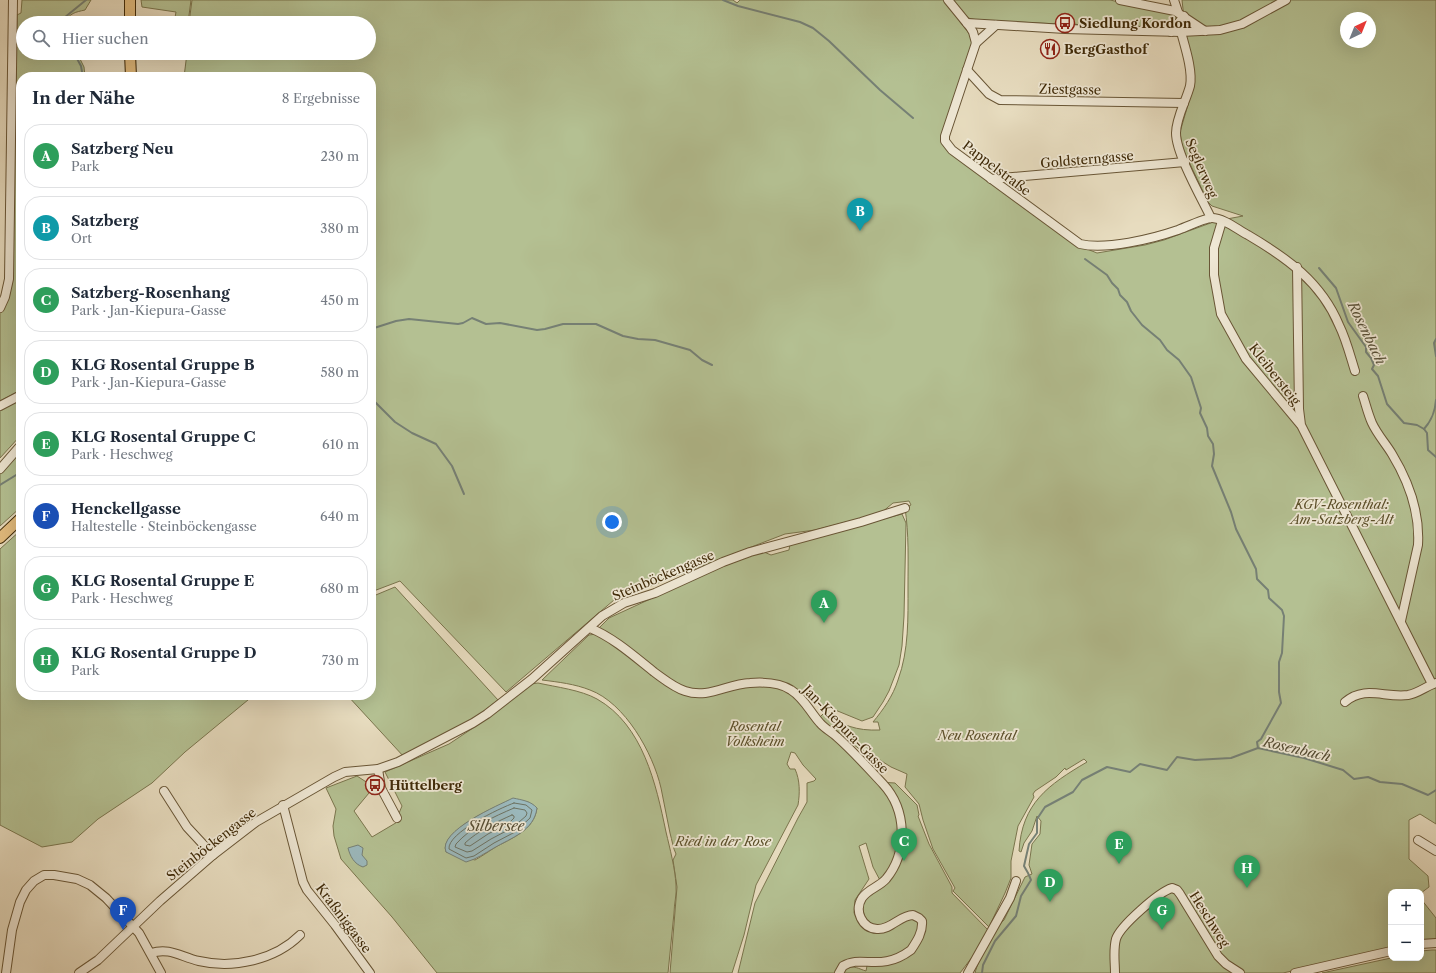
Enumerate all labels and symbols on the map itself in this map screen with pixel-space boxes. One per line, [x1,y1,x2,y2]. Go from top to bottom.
bus stop icon: Siedlung Kordon [1054,12,1076,34]
north arrow [1340,12,1376,48]
place label: Siedlung Kordon [1079,15,1192,31]
restaurant icon: BergGasthof [1039,38,1061,60]
place label: BergGasthof [1064,41,1150,57]
street label: Ziestgasse [1039,80,1101,98]
street label: Seglerweg [1182,136,1222,200]
street label: Pappelstraße [960,137,1034,199]
street label: Goldsterngasse [1040,147,1134,171]
pin: B [847,198,873,231]
water label: Rosenbach [1344,297,1390,368]
street label: Kleibersteig [1246,340,1304,408]
park label: KGV-Rosenthal: Am-Satzberg-Alt [1288,496,1395,527]
your location [602,512,622,532]
street label: Steinböckengasse [610,546,716,604]
pin: A [811,590,837,623]
street label: Jan-Kiepura-Gasse [798,680,892,777]
park label: Rosental Volksheim [725,718,785,749]
park label: Neu Rosental [937,727,1018,743]
water label: Rosenbach [1261,732,1332,765]
bus stop icon: Hüttelberg [364,774,386,796]
place label: Hüttelberg [389,777,463,793]
street label: Steinböckengasse [163,804,259,884]
water label: Silbersee [467,817,526,835]
pin: C [891,828,917,861]
pin: E [1106,831,1132,864]
park label: Ried in der Rose [674,833,772,849]
pin: H [1234,855,1260,888]
pin: D [1037,869,1063,902]
street label: Kraßniggasse [313,880,375,956]
street label: Heschweg [1187,888,1234,950]
pin: F [110,897,136,930]
pin: G [1149,897,1175,930]

